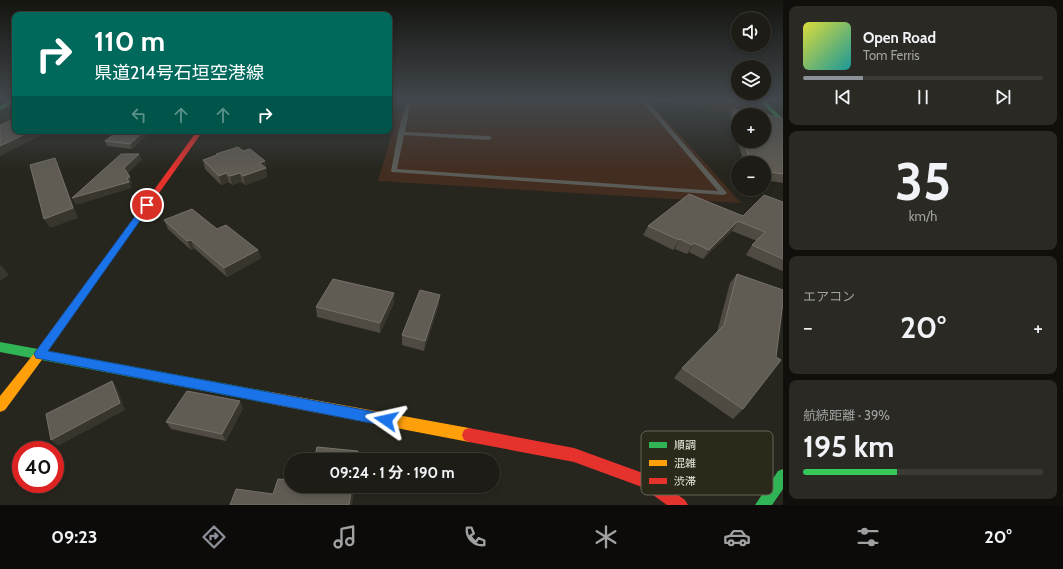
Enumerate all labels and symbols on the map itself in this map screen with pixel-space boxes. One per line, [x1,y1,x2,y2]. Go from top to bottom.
pin [130,188,164,222]
position arrow [365,399,407,441]
legend [641,431,773,495]
text: 順調 [674,438,696,452]
speed limit sign: 40 [12,441,64,493]
text: 混雑 [674,456,696,470]
text: 渋滞 [674,474,696,488]

